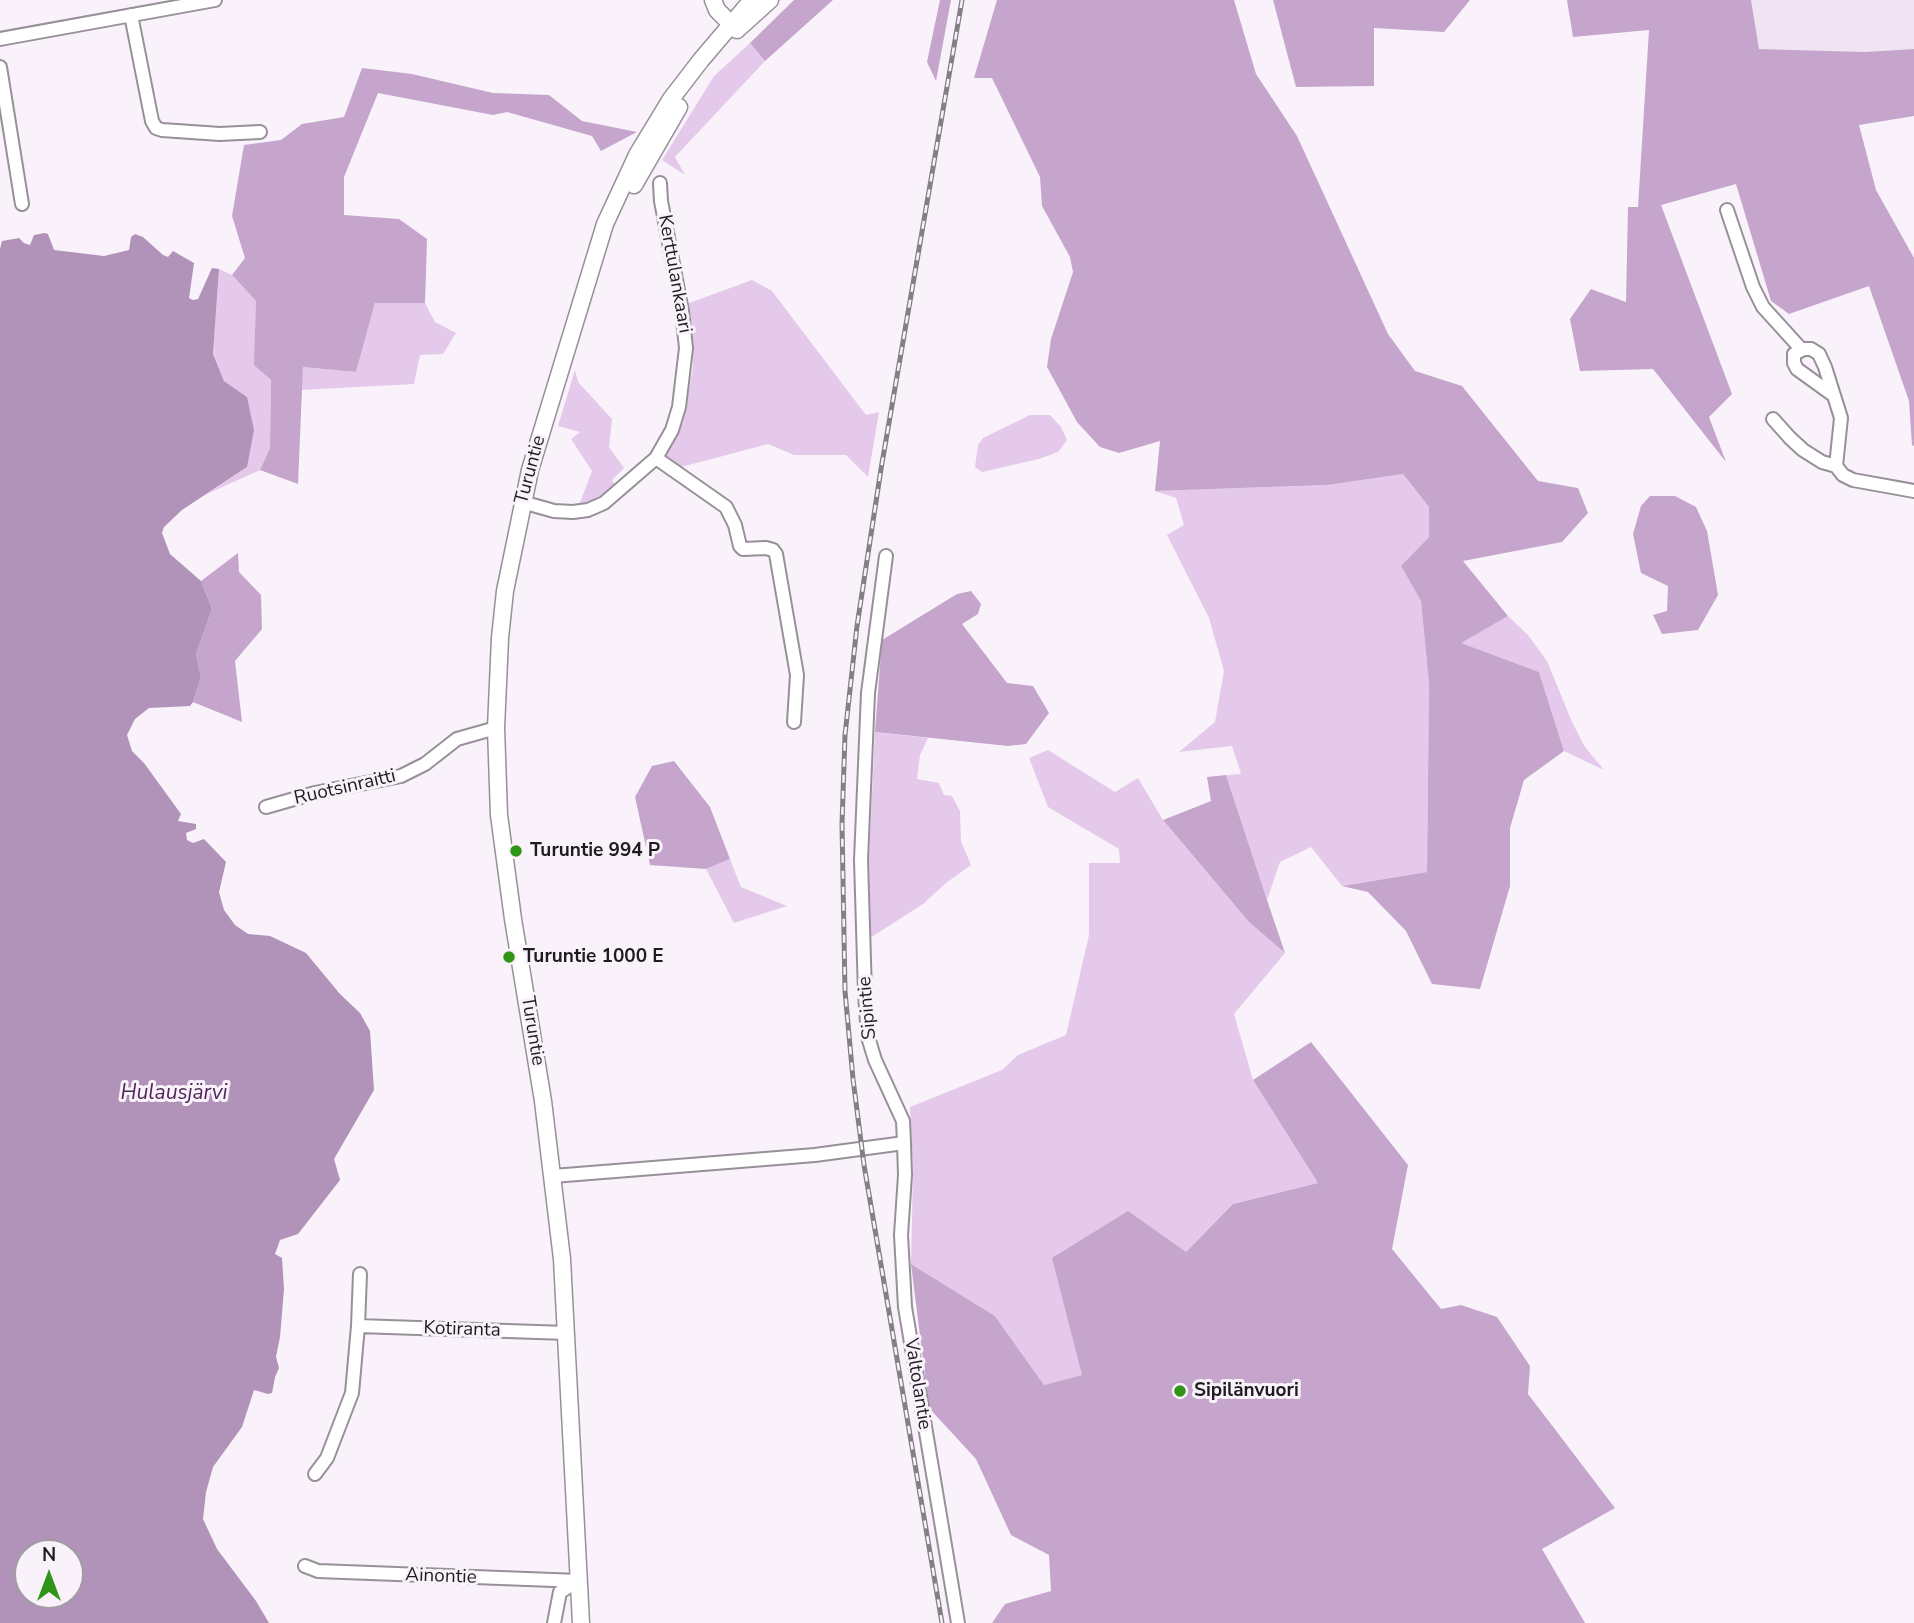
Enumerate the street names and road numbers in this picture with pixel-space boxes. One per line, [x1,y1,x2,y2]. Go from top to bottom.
street label: Kerttulankaari [652,213,696,335]
street label: Turuntie [511,433,551,507]
street label: Ruotsinraitti [292,765,398,811]
street label: Sipintie [854,975,882,1041]
street label: Turuntie [515,995,549,1067]
street label: Kotiranta [423,1317,501,1343]
street label: Valtolantie [899,1337,935,1431]
street label: Ainontie [405,1564,477,1590]

